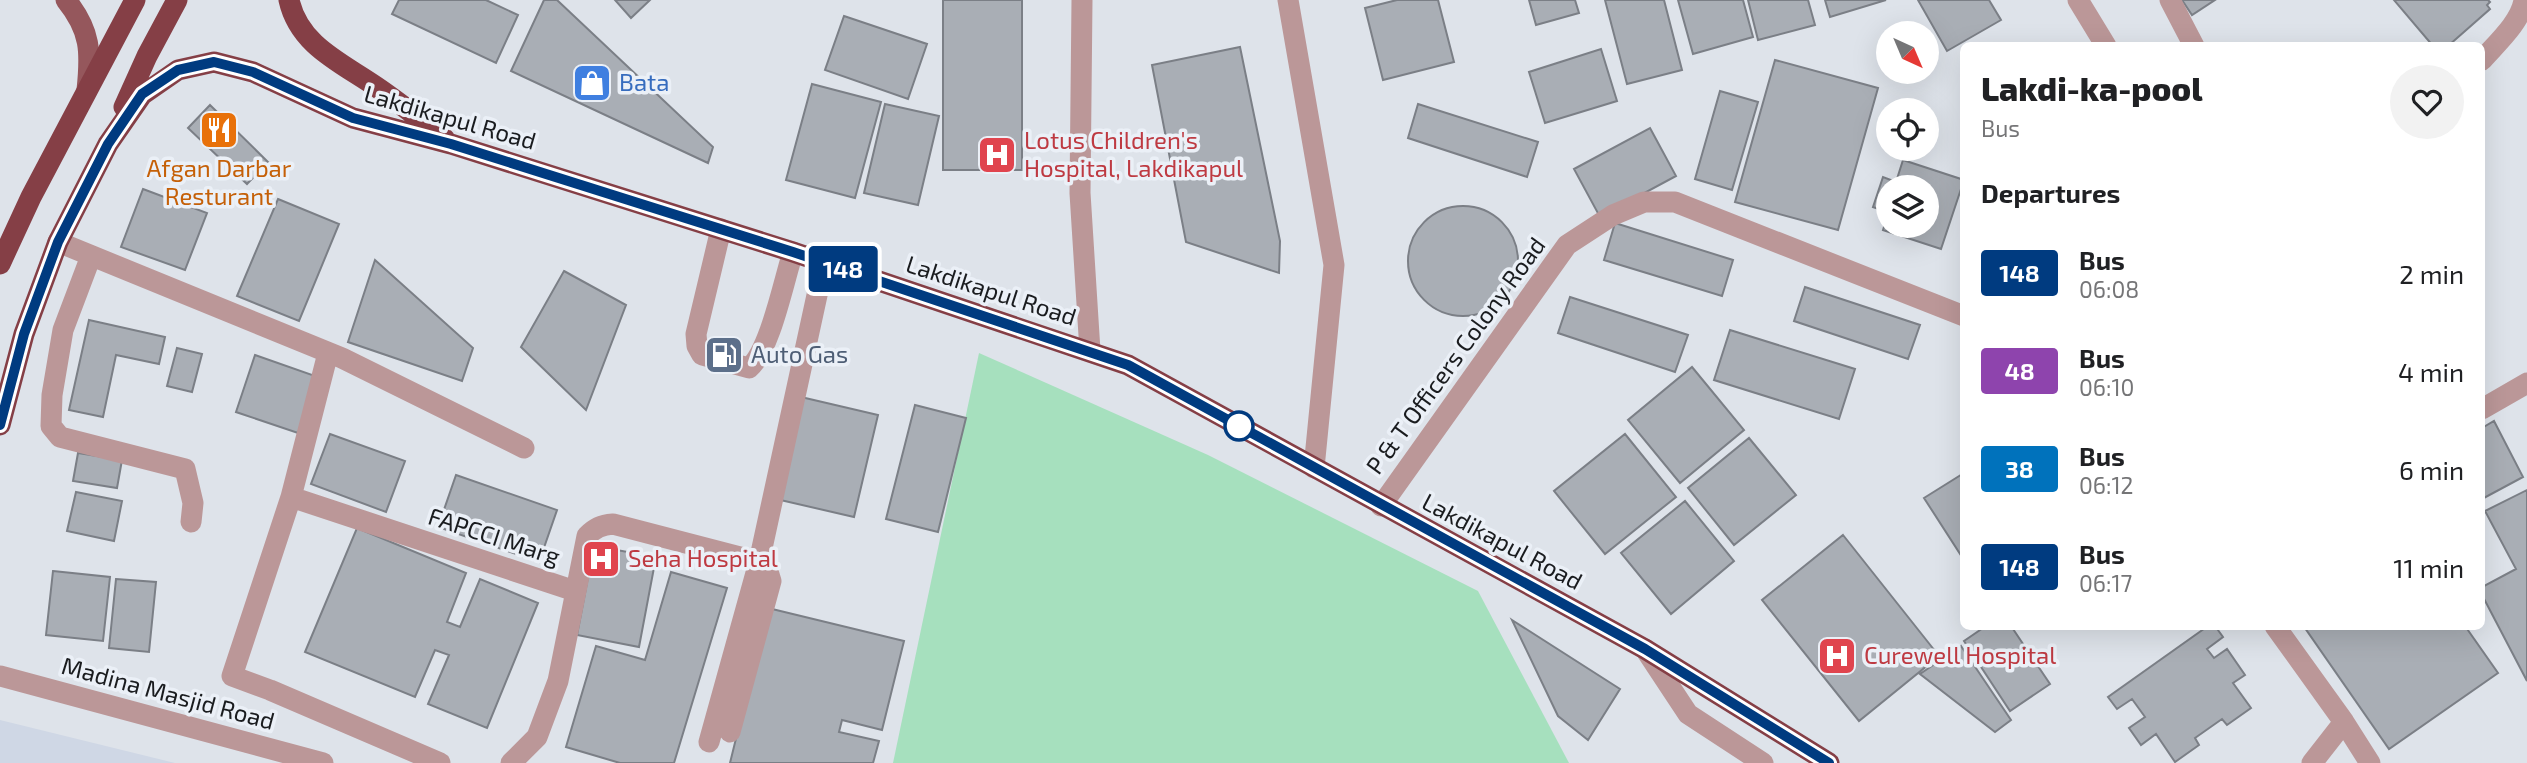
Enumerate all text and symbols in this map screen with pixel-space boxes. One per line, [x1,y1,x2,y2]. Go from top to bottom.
north arrow [1876,21,1939,84]
map controls [1876,21,1939,238]
shop icon: Bata [571,62,613,104]
button: heart [2390,65,2464,139]
place label: Bata [619,67,669,96]
text: Lakdi-ka-pool [1981,68,2203,108]
street label: Lakdikapul Road [361,78,540,155]
button: locate [1876,98,1939,161]
restaurant icon: Afgan Darbar Resturant [198,109,240,151]
text: Bus [1981,114,2020,142]
place label: Lotus Children's Hospital, Lakdikapul [1024,125,1243,182]
hospital icon: Lotus Children's Hospital, Lakdikapul [976,134,1018,176]
place label: Afgan Darbar Resturant [147,153,292,210]
button: layers [1876,175,1939,238]
text: Departures [1981,177,2120,208]
street label: P & T Officers Colony Road [1359,231,1551,479]
text: Bus [2079,244,2125,275]
line badge: 148 [803,246,883,292]
street label: Lakdikapul Road [903,248,1080,331]
text: 148 [823,254,863,283]
text: 148 [1999,258,2040,287]
text: 2 min [2399,258,2464,289]
text: 06:08 [2079,275,2139,303]
fuel station icon: Auto Gas [703,334,745,376]
place label: Auto Gas [751,339,848,368]
text: Bus [2079,342,2125,373]
text: 48 [2004,356,2035,385]
text: 4 min [2398,356,2464,387]
text: 06:10 [2079,373,2134,401]
unlabelled marker [1224,411,1254,441]
text: Bus [2079,440,2125,471]
text: 38 [2005,454,2034,483]
text: 6 min [2399,454,2464,485]
text: 06:12 [2079,471,2134,499]
street label: Lakdikapul Road [1418,486,1588,595]
street label: FAPCCI Marg [425,501,564,570]
hospital icon: Seha Hospital [580,538,622,580]
text: Bus [2079,538,2125,569]
place label: Seha Hospital [628,543,778,572]
text: 148 [1999,552,2040,581]
text: 11 min [2393,552,2464,583]
text: 06:17 [2079,569,2132,597]
hospital icon: Curewell Hospital [1816,635,1858,677]
place label: Curewell Hospital [1864,640,2056,669]
street label: Madina Masjid Road [59,650,278,735]

